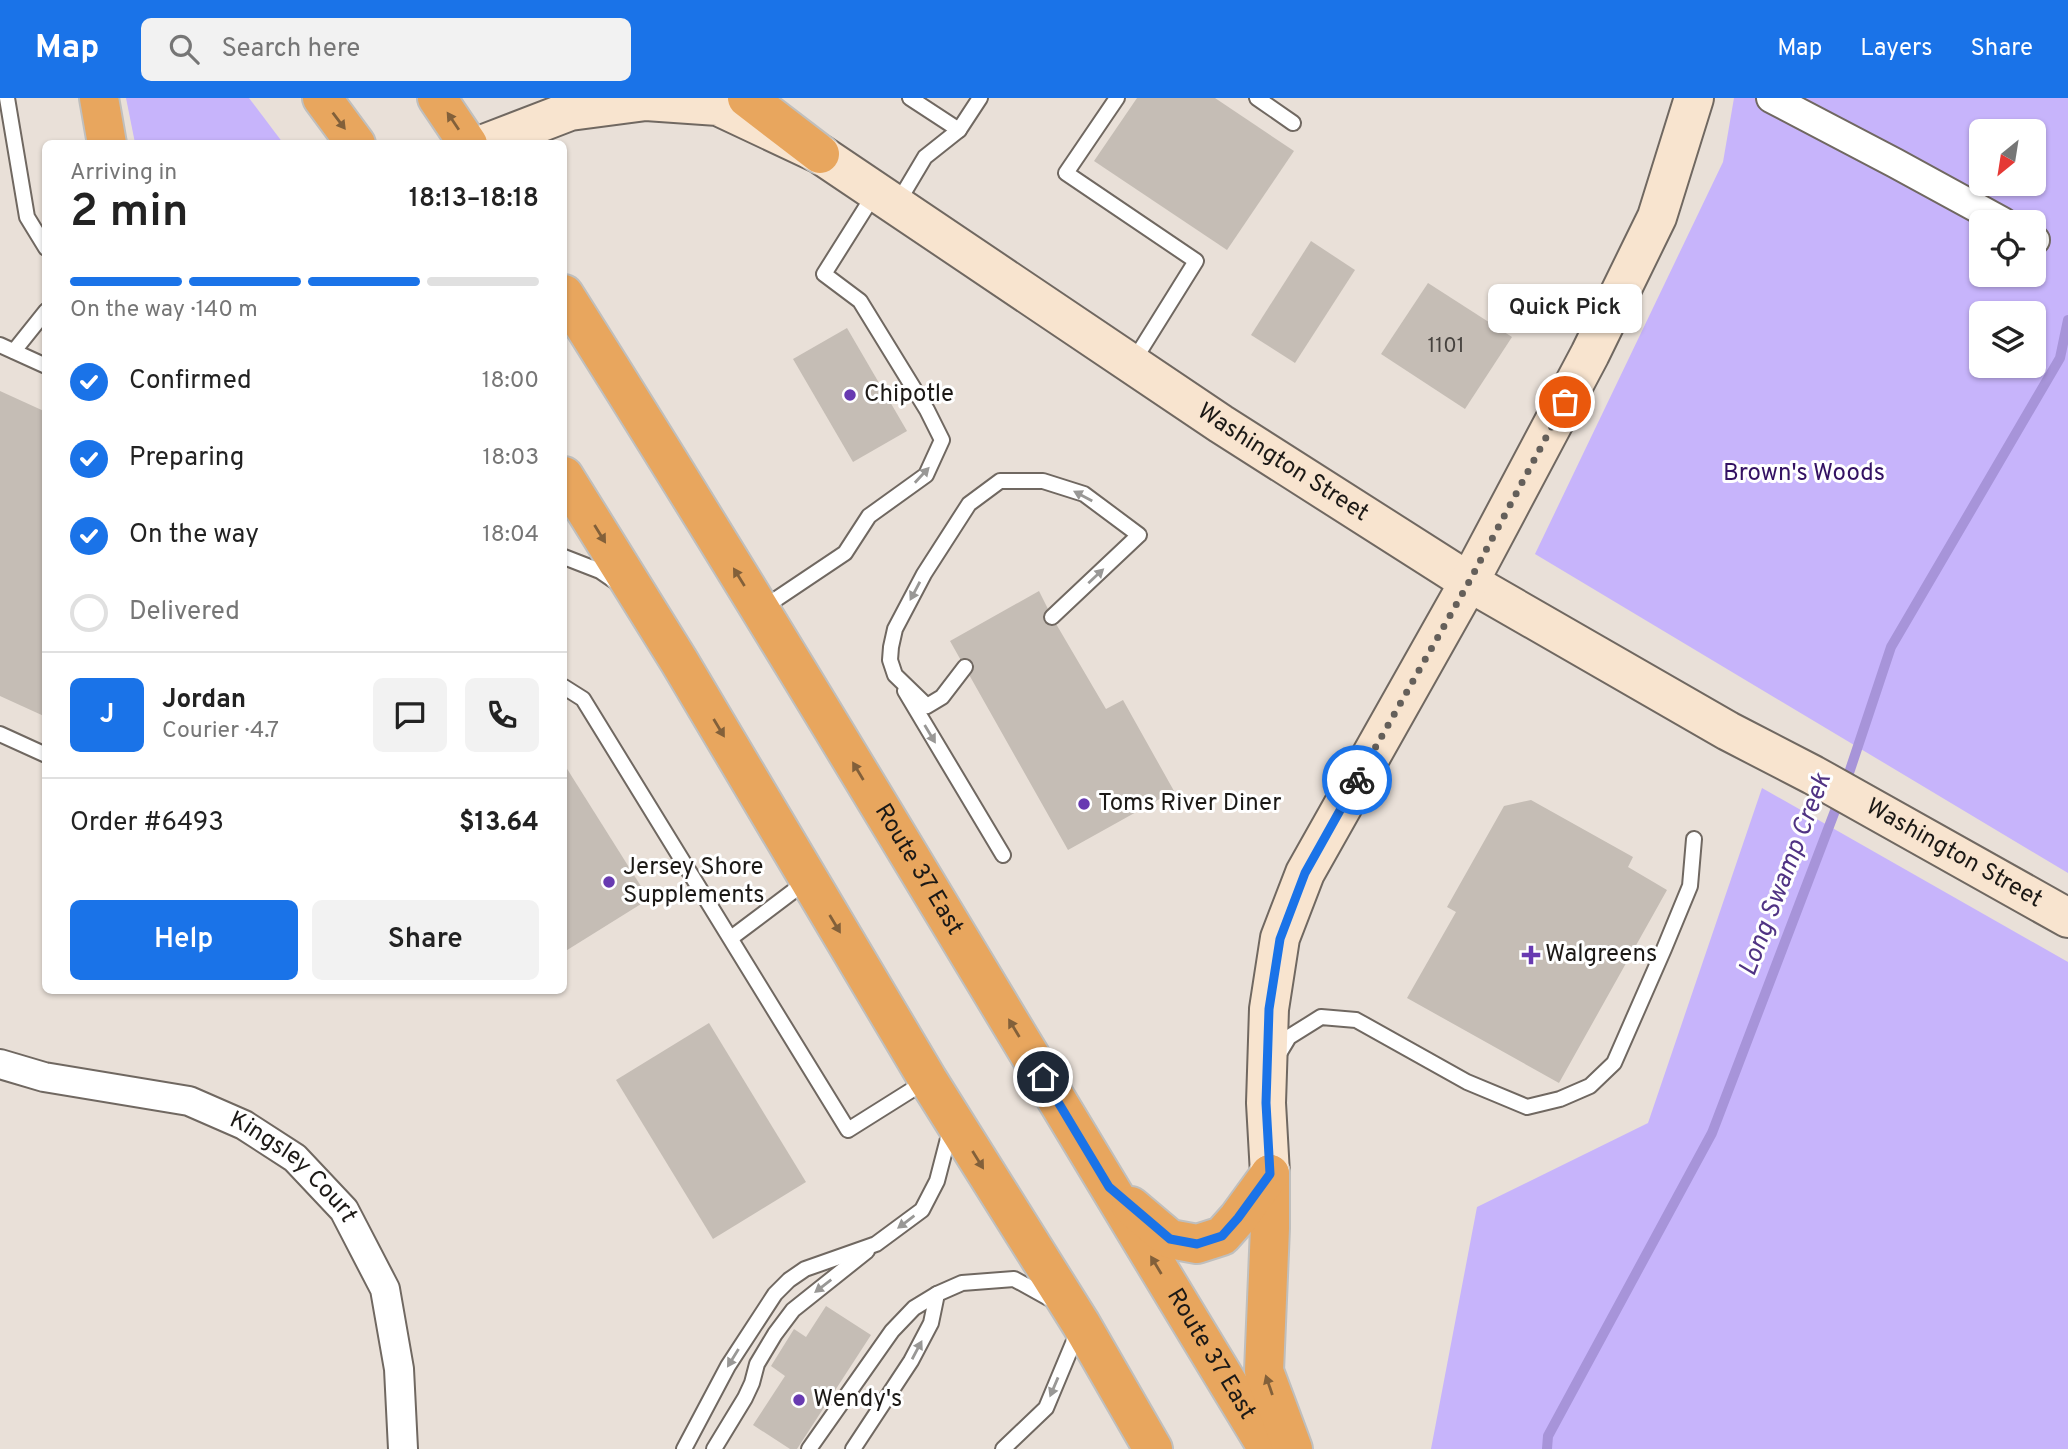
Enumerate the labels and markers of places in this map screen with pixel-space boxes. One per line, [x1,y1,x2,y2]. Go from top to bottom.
callout: Quick Pick [1488,283,1642,332]
pin [1535,372,1595,432]
place label: Chipotle [864,380,954,410]
marker: Chipotle [842,387,858,403]
place label: Toms River Diner [1098,789,1282,819]
marker: Toms River Diner [1076,796,1092,812]
place label: Jersey Shore Supplements [623,853,765,911]
marker: Jersey Shore Supplements [601,874,617,890]
place label: Walgreens [1545,940,1657,970]
marker: Walgreens [1523,947,1539,963]
pin [1013,1047,1073,1107]
place label: Wendy's [813,1385,902,1415]
marker: Wendy's [791,1392,807,1408]

